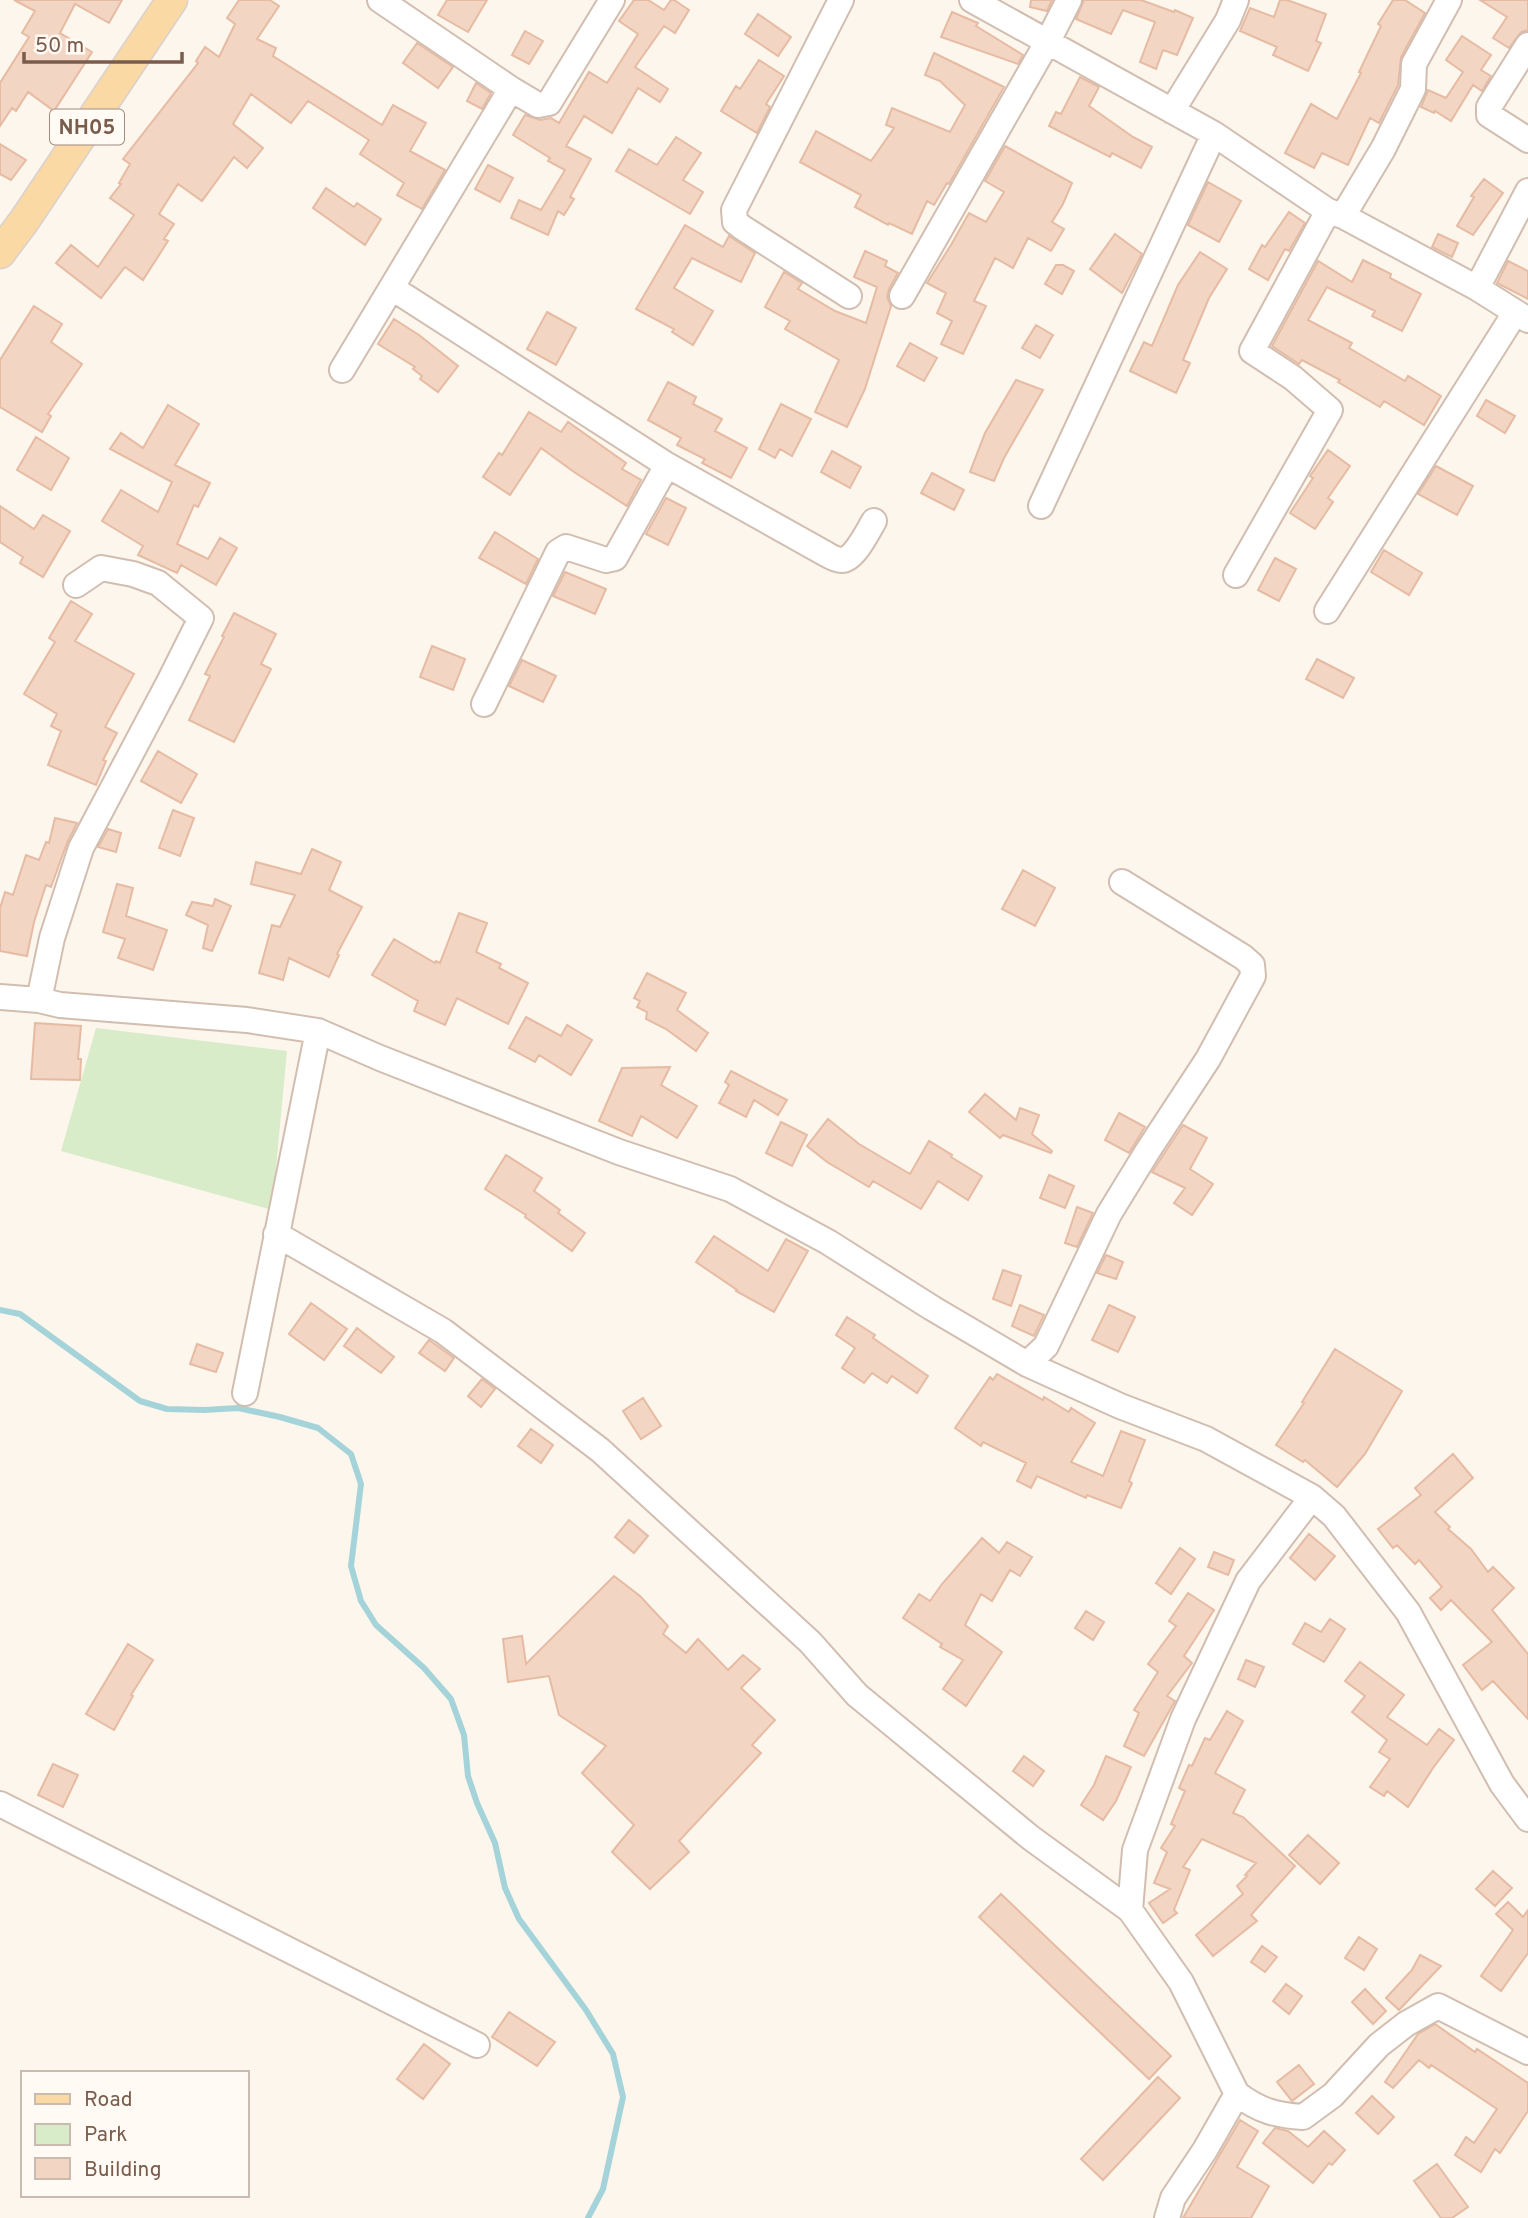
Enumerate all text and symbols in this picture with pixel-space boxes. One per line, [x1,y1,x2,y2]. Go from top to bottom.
scale bar [24,21,182,65]
text: 50 m [35,33,84,60]
road number: NH05 [50,110,124,144]
legend [21,2071,248,2197]
text: Road [84,2087,133,2114]
text: Park [84,2122,127,2149]
text: Building [84,2157,162,2184]

